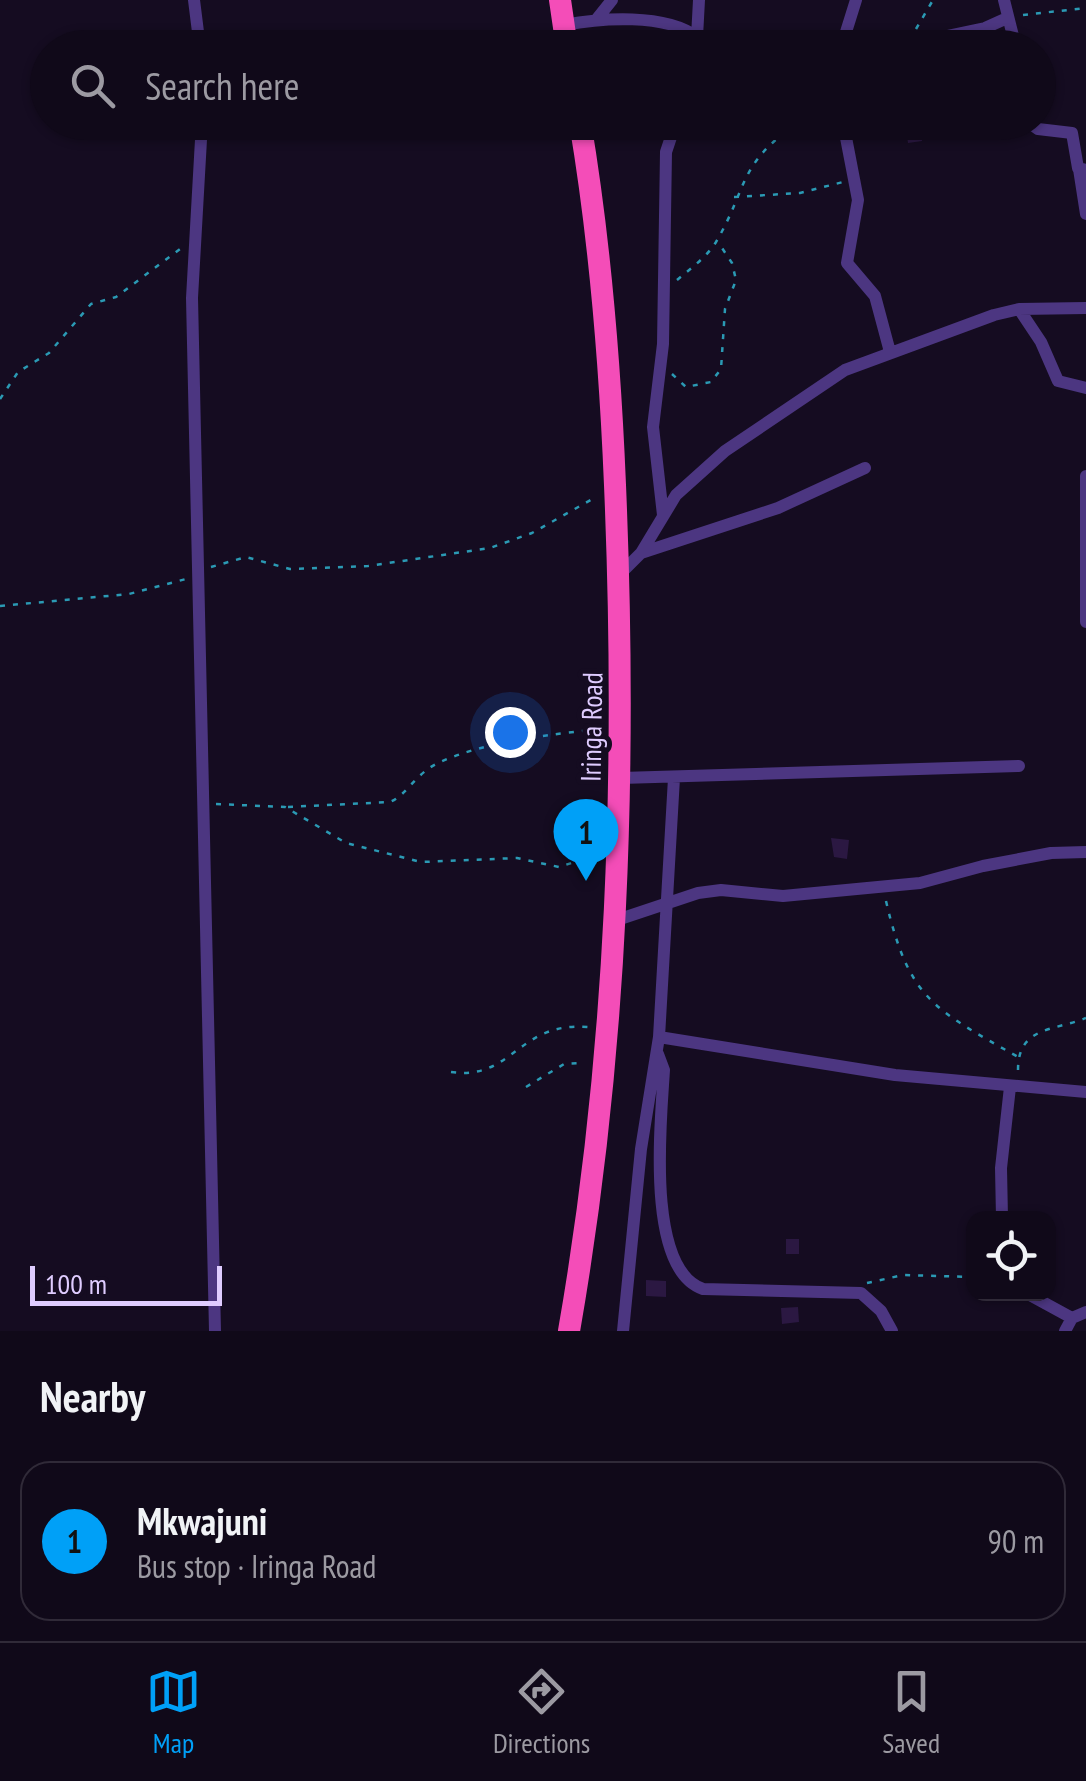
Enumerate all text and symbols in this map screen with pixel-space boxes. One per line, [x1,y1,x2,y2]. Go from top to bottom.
search box [30,30,1056,140]
icon: search [65,58,120,113]
text: Search here [145,61,299,110]
street label: Iringa Road [572,672,610,782]
your location [485,707,536,758]
pin: 1 [554,798,618,881]
map controls [966,1211,1056,1301]
button: locate [966,1211,1056,1301]
scale bar [30,1261,222,1306]
text: 100 m [45,1265,107,1302]
text: Nearby [40,1369,145,1424]
text: Mkwajuni [137,1496,267,1545]
text: 1 [67,1520,82,1562]
text: 90 m [988,1520,1044,1562]
text: Bus stop · Iringa Road [137,1545,376,1587]
tab: Map [146,1664,201,1761]
tab: Directions [493,1664,590,1761]
tab: Saved [882,1664,940,1761]

